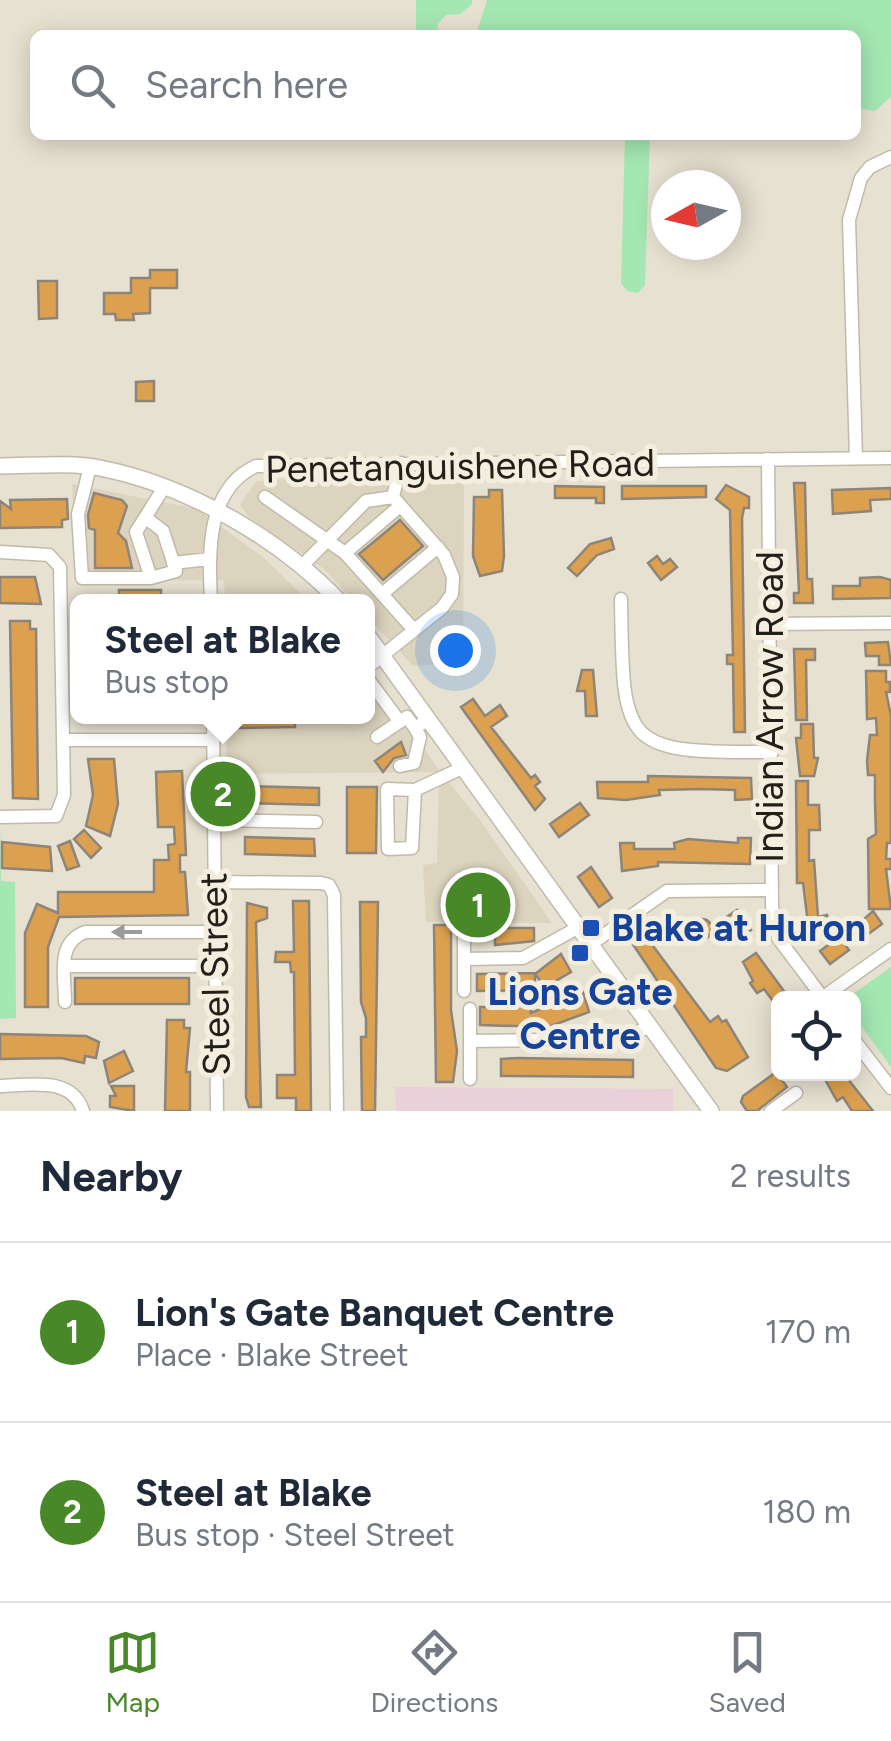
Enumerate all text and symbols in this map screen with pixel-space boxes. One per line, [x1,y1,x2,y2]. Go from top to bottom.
search box [30,30,861,140]
icon: search [65,58,120,113]
text: Search here [145,62,348,108]
north arrow [651,170,741,260]
street label: Penetanguishene Road [265,440,655,492]
street label: Indian Arrow Road [747,551,793,863]
popup [70,594,375,724]
text: Steel at Blake [104,617,341,663]
your location [430,625,481,676]
text: Bus stop [104,663,229,701]
pin: 2 [190,756,256,832]
pin: 1 [446,868,510,942]
street label: Steel Street [190,872,240,1076]
place label: Blake at Huron [611,905,866,951]
marker: Blake at Huron [580,917,602,939]
one-way arrow [110,924,142,940]
marker: Lions Gate Centre [569,942,591,964]
place label: Lions Gate Centre [487,969,673,1059]
map controls [771,991,861,1081]
button: locate [771,991,861,1081]
text: Nearby [40,1151,182,1202]
text: 2 results [730,1157,851,1195]
text: Lion's Gate Banquet Centre [135,1290,614,1336]
text: 1 [66,1313,79,1351]
text: 170 m [765,1313,851,1351]
text: Place · Blake Street [135,1336,409,1374]
text: Steel at Blake [135,1470,371,1516]
text: 2 [63,1493,82,1531]
text: 180 m [762,1493,851,1531]
text: Bus stop · Steel Street [135,1516,455,1554]
tab: Map [105,1625,160,1719]
tab: Directions [371,1625,498,1719]
tab: Saved [709,1625,786,1719]

